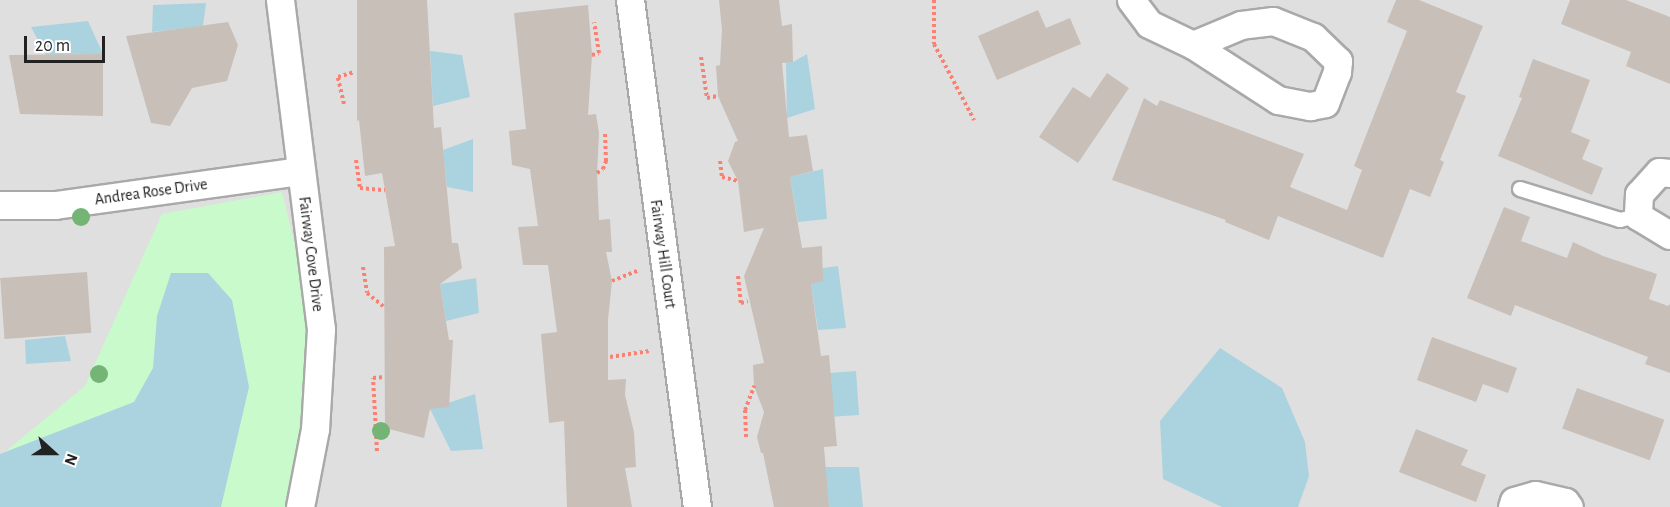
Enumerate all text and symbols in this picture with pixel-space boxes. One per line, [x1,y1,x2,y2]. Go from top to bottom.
scale bar [27,24,108,62]
text: 20 m [35,37,70,55]
street label: Andrea Rose Drive [93,175,209,209]
street label: Fairway Cove Drive [294,195,328,313]
street label: Fairway Hill Court [646,198,680,310]
north arrow [24,423,84,483]
text: N [61,451,80,468]

